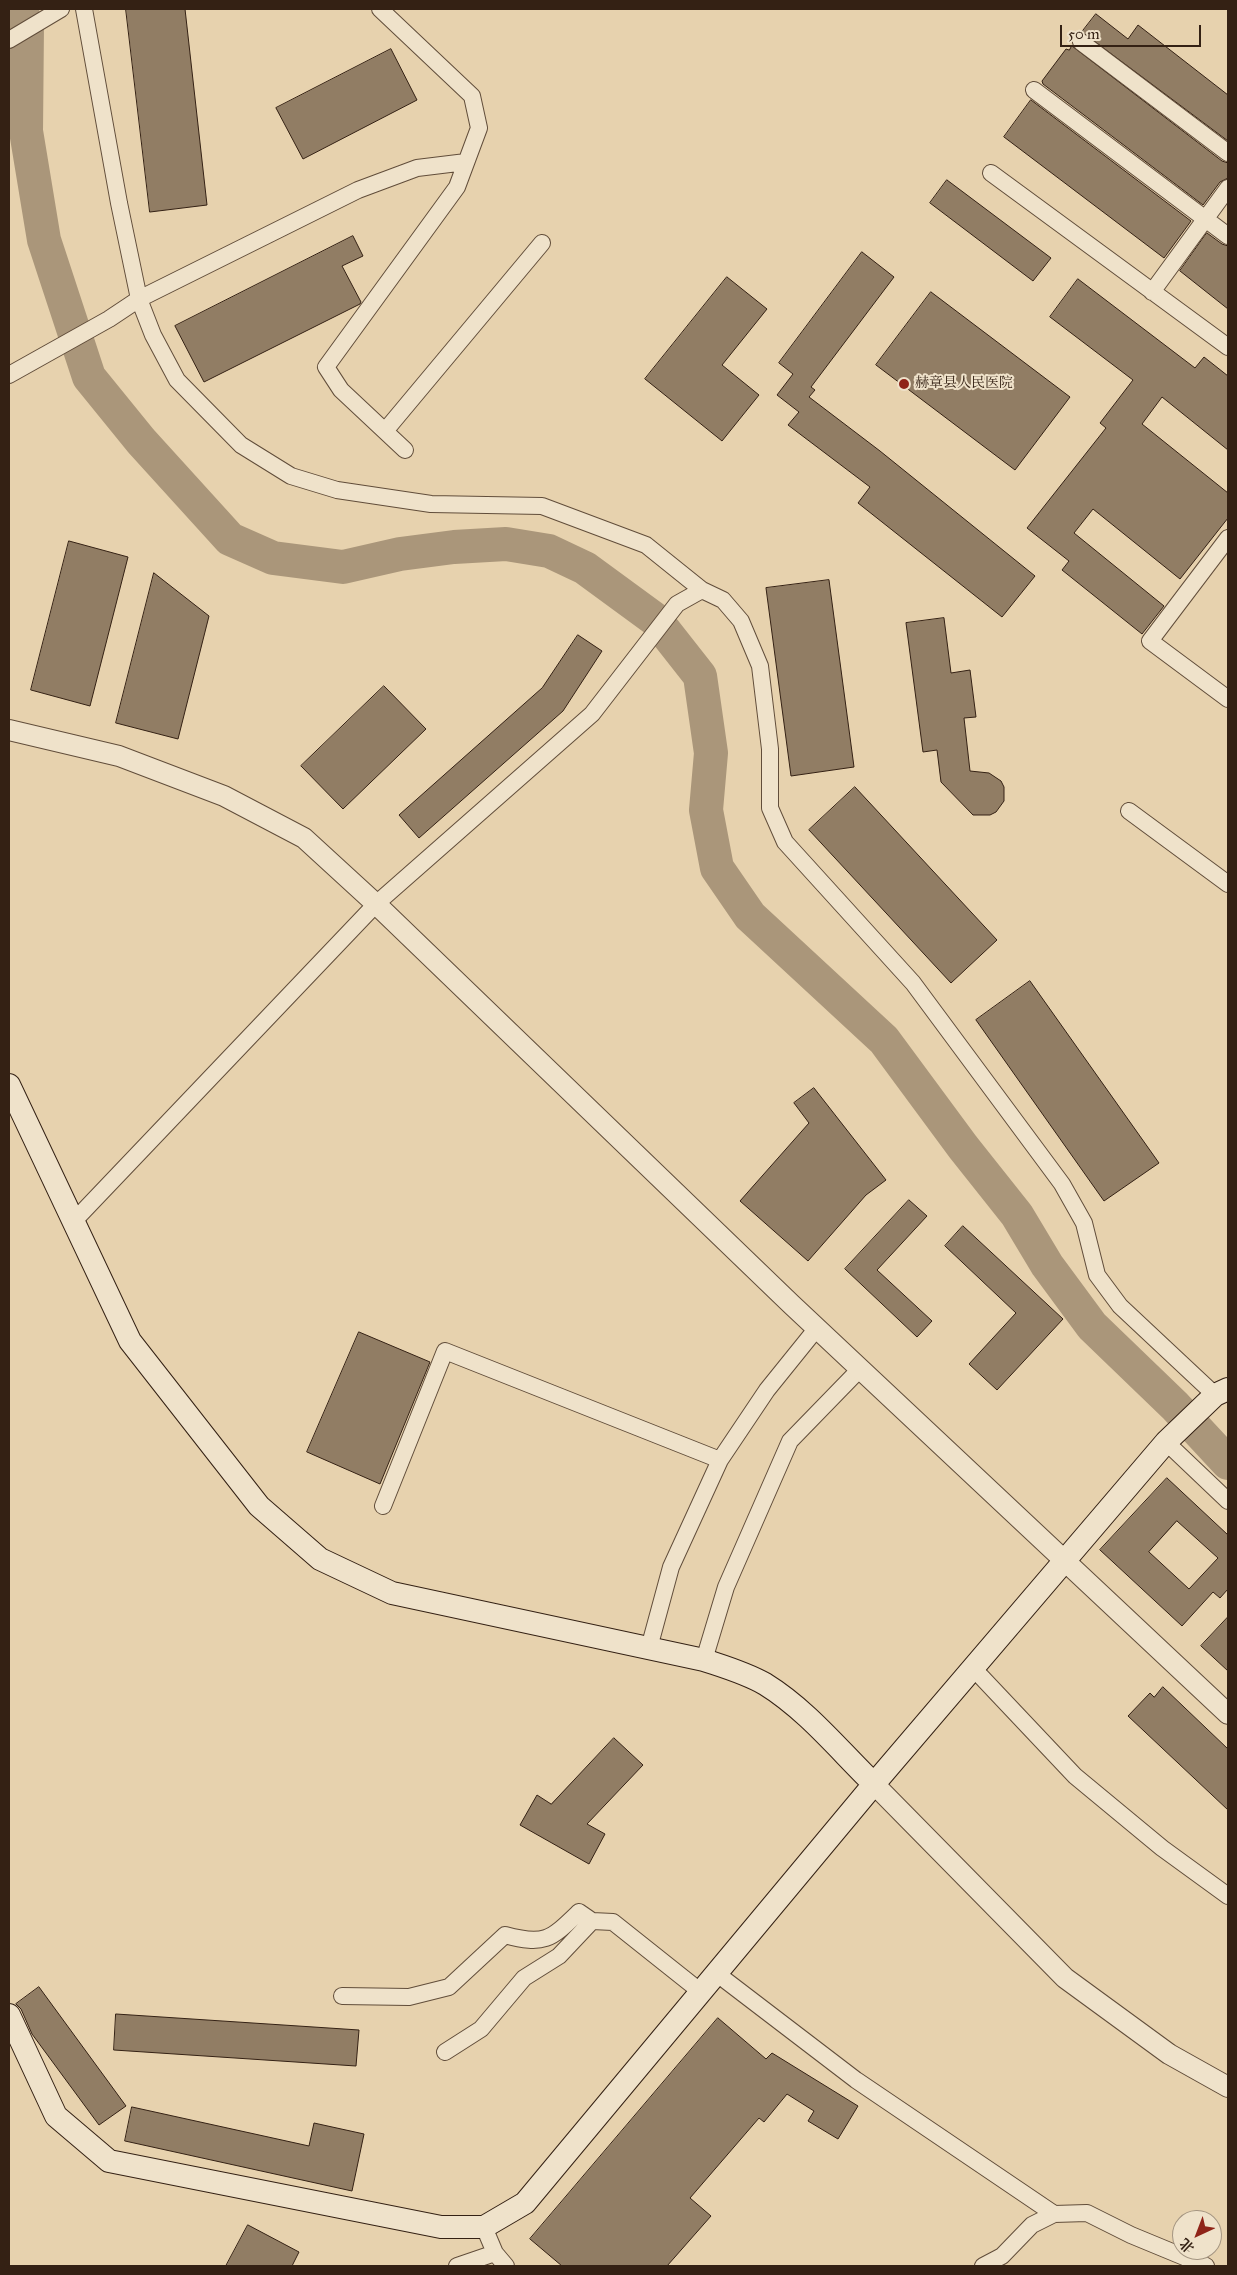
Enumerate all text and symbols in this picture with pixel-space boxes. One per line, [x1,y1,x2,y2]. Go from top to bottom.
scale bar [1062,15,1203,47]
text: 50 m [1068,25,1100,43]
place label: 赫章县人民医院 [915,376,1013,392]
marker: 赫章县人民医院 [897,377,911,391]
north arrow [1172,2210,1222,2260]
text: 北 [1176,2235,1198,2257]

